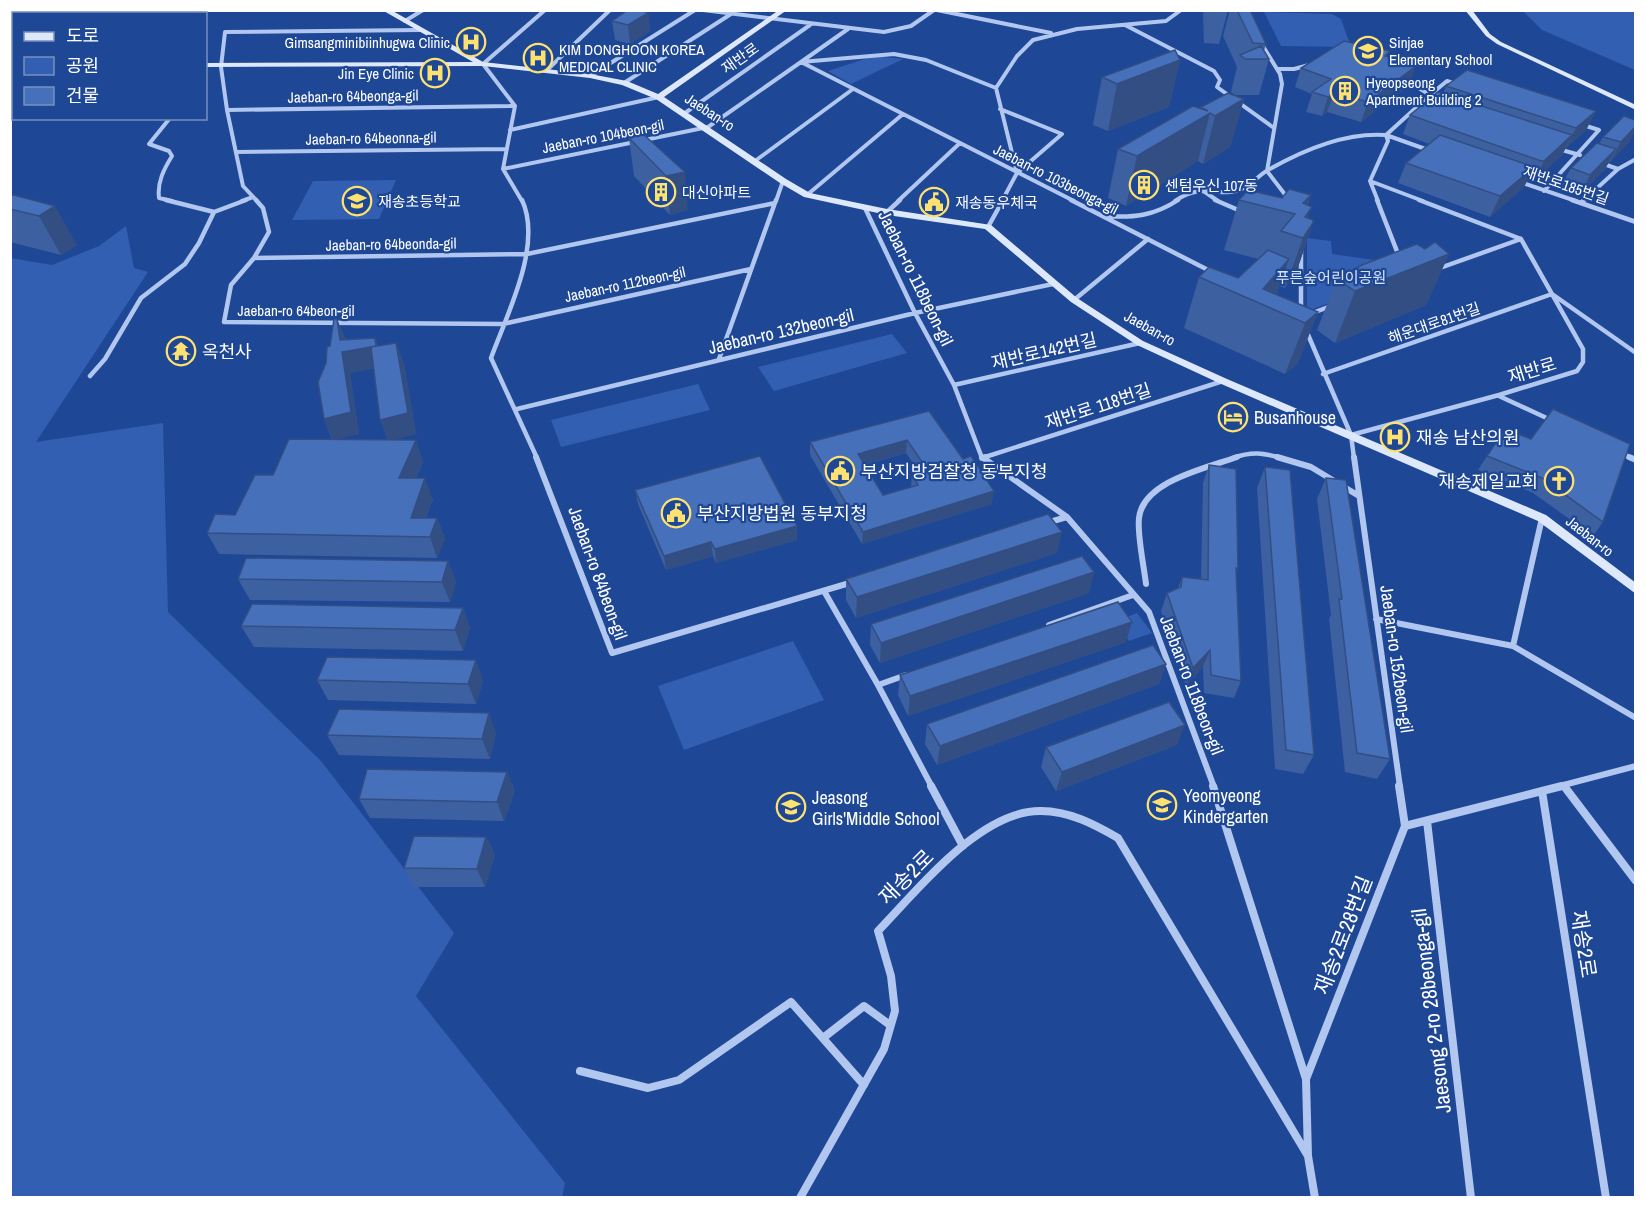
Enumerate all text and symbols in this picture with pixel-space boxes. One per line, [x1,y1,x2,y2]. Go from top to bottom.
legend [12,12,207,120]
text: 도로 [66,23,99,48]
hospital icon: Gimsangminibiinhugwa Clinic [455,26,487,58]
place label: Gimsangminibiinhugwa Clinic [285,32,450,53]
place label: Sinjae Elementary School [1389,32,1492,70]
school or university icon: Sinjae Elementary School [1352,35,1384,67]
street label: 재반로 [717,38,763,78]
place label: KIM DONGHOON KOREA MEDICAL CLINIC [559,39,705,77]
hospital icon: KIM DONGHOON KOREA MEDICAL CLINIC [522,42,554,74]
text: 공원 [66,53,99,78]
hospital icon: Jin Eye Clinic [419,57,451,89]
place label: Jin Eye Clinic [338,63,414,84]
place label: Hyeopseong Apartment Building 2 [1365,72,1482,110]
building icon: Hyeopseong Apartment Building 2 [1329,75,1361,107]
text: 건물 [66,83,99,108]
street label: Jaeban-ro 64beonga-gil [288,84,418,108]
street label: Jaeban-ro [681,88,739,136]
street label: Jaeban-ro 104beon-gil [540,114,666,158]
street label: Jaeban-ro 64beonna-gil [306,126,436,150]
street label: Jaeban-ro 103beonga-gil [990,138,1122,220]
street label: 재반로185번길 [1520,160,1612,210]
building icon: 센텀우신 107동 [1128,169,1160,201]
place label: 센텀우신 107동 [1165,175,1258,196]
building icon: 대신아파트 [645,176,677,208]
place label: 대신아파트 [682,182,751,203]
school or university icon: 재송초등학교 [341,185,373,217]
public building icon: 재송동우체국 [918,186,950,218]
place label: 재송초등학교 [378,191,461,212]
place label: 재송동우체국 [955,192,1038,213]
street label: Jaeban-ro 118beon-gil [872,206,960,350]
street label: Jaeban-ro 64beonda-gil [326,232,456,256]
street label: Jaeban-ro 112beon-gil [563,261,687,307]
park label: 푸른숲어린이공원 [1276,267,1386,288]
street label: 해운대로81번길 [1385,297,1483,349]
street label: Jaeban-ro 64beon-gil [238,300,354,321]
street label: Jaeban-ro 132beon-gil [706,302,856,360]
street label: Jaeban-ro [1121,305,1179,351]
street label: 재반로142번길 [989,327,1099,375]
temple icon: 옥천사 [165,335,197,367]
place label: 옥천사 [202,339,252,364]
street label: 재반로 [1505,351,1559,389]
street label: 재반로 118번길 [1042,377,1154,435]
hotel icon: Busanhouse [1217,401,1249,433]
place label: Busanhouse [1254,405,1336,430]
hospital icon: 재송 남산의원 [1379,421,1411,453]
place label: 재송 남산의원 [1416,425,1519,450]
public building icon: 부산지방검찰청 동부지청 [824,455,856,487]
place label: 부산지방검찰청 동부지청 [861,459,1047,484]
church icon: 재송제일교회 [1543,465,1575,497]
place label: 재송제일교회 [1439,469,1538,494]
public building icon: 부산지방법원 동부지청 [660,497,692,529]
place label: 부산지방법원 동부지청 [697,501,867,526]
street label: Jaeban-ro 84beon-gil [562,503,634,643]
street label: Jaeban-ro [1562,511,1618,561]
street label: Jaeban-ro 152beon-gil [1374,584,1420,734]
street label: Jaeban-ro 118beon-gil [1154,612,1230,758]
place label: Yeomyeong Kindergarten [1183,783,1268,829]
place label: Jeasong Girls'Middle School [812,785,940,831]
school or university icon: Yeomyeong Kindergarten [1146,789,1178,821]
school or university icon: Jeasong Girls'Middle School [775,791,807,823]
street label: 재송2로 [872,843,940,911]
street label: 재송2로28번길 [1307,871,1379,999]
street label: Jaesong 2-ro 28beonga-gil [1404,907,1458,1115]
street label: 재송2로 [1564,908,1604,980]

